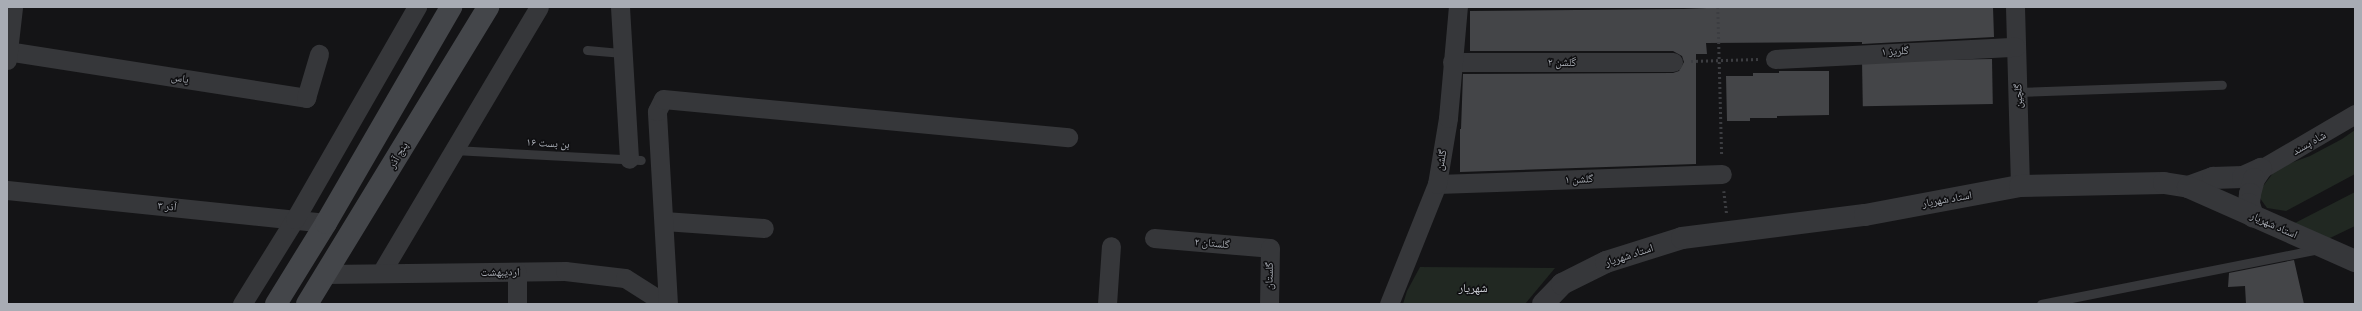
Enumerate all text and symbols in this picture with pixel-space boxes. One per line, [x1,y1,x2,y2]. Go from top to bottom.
street label: گلریز ۱ [1881,44,1909,58]
street label: گلشن ۲ [1548,55,1576,69]
street label: یاس [170,70,190,86]
street label: گلچین [2011,83,2025,109]
street label: شاه پسند [2290,128,2328,158]
street label: بن بست ۱۶ [526,135,570,151]
street label: پنج آذر [385,139,411,171]
street label: گلشن [1433,149,1449,171]
street label: گلشن ۱ [1565,172,1593,186]
street label: استاد شهریار [1921,188,1973,210]
street label: آذر ۳ [157,198,177,214]
street label: استاد شهریار [2248,209,2300,241]
street label: گلستان ۲ [1194,235,1230,251]
street label: استاد شهریار [1603,241,1655,269]
street label: گلستان [1262,262,1276,290]
street label: اردیبهشت [480,265,520,279]
district label: شهریار [1458,282,1488,296]

